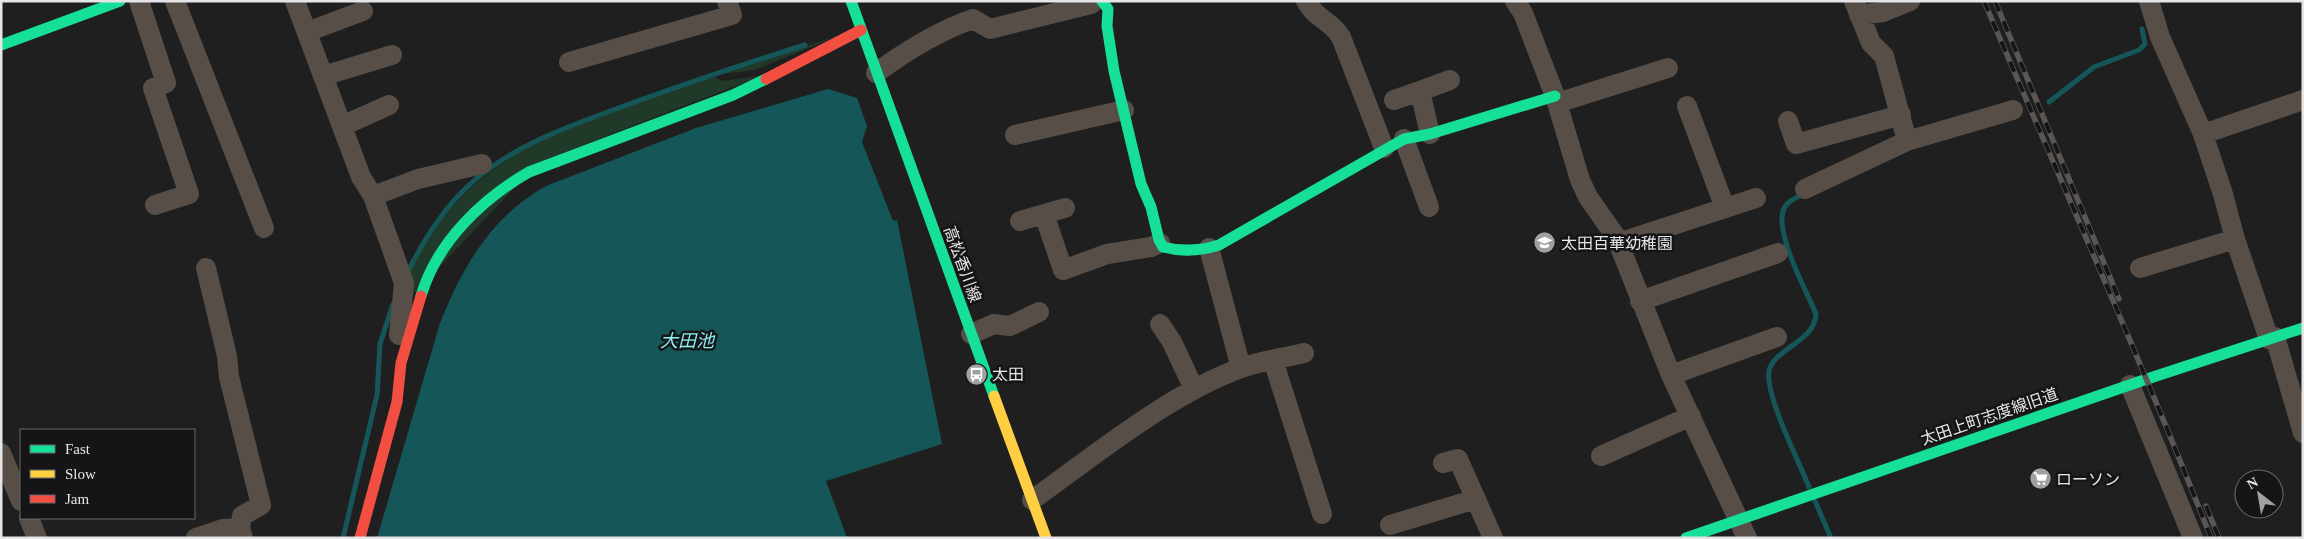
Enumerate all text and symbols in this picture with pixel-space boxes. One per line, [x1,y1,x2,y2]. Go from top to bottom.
street label: 高松香川線 [941,224,984,305]
school or university icon: 太田百華幼稚園 [1533,231,1557,255]
place label: 太田百華幼稚園 [1561,235,1673,252]
water label: 大田池 [660,331,716,351]
bus stop icon: 太田 [964,362,988,386]
place label: 太田 [992,366,1024,383]
street label: 太田上町志度線旧道 [1918,385,2060,448]
legend [20,429,195,519]
text: Fast [65,441,91,457]
text: Slow [65,466,96,482]
supermarket icon: ローソン [2028,467,2052,491]
north arrow [2234,469,2284,519]
place label: ローソン [2056,471,2120,488]
text: N [2244,474,2261,492]
text: Jam [65,491,89,507]

